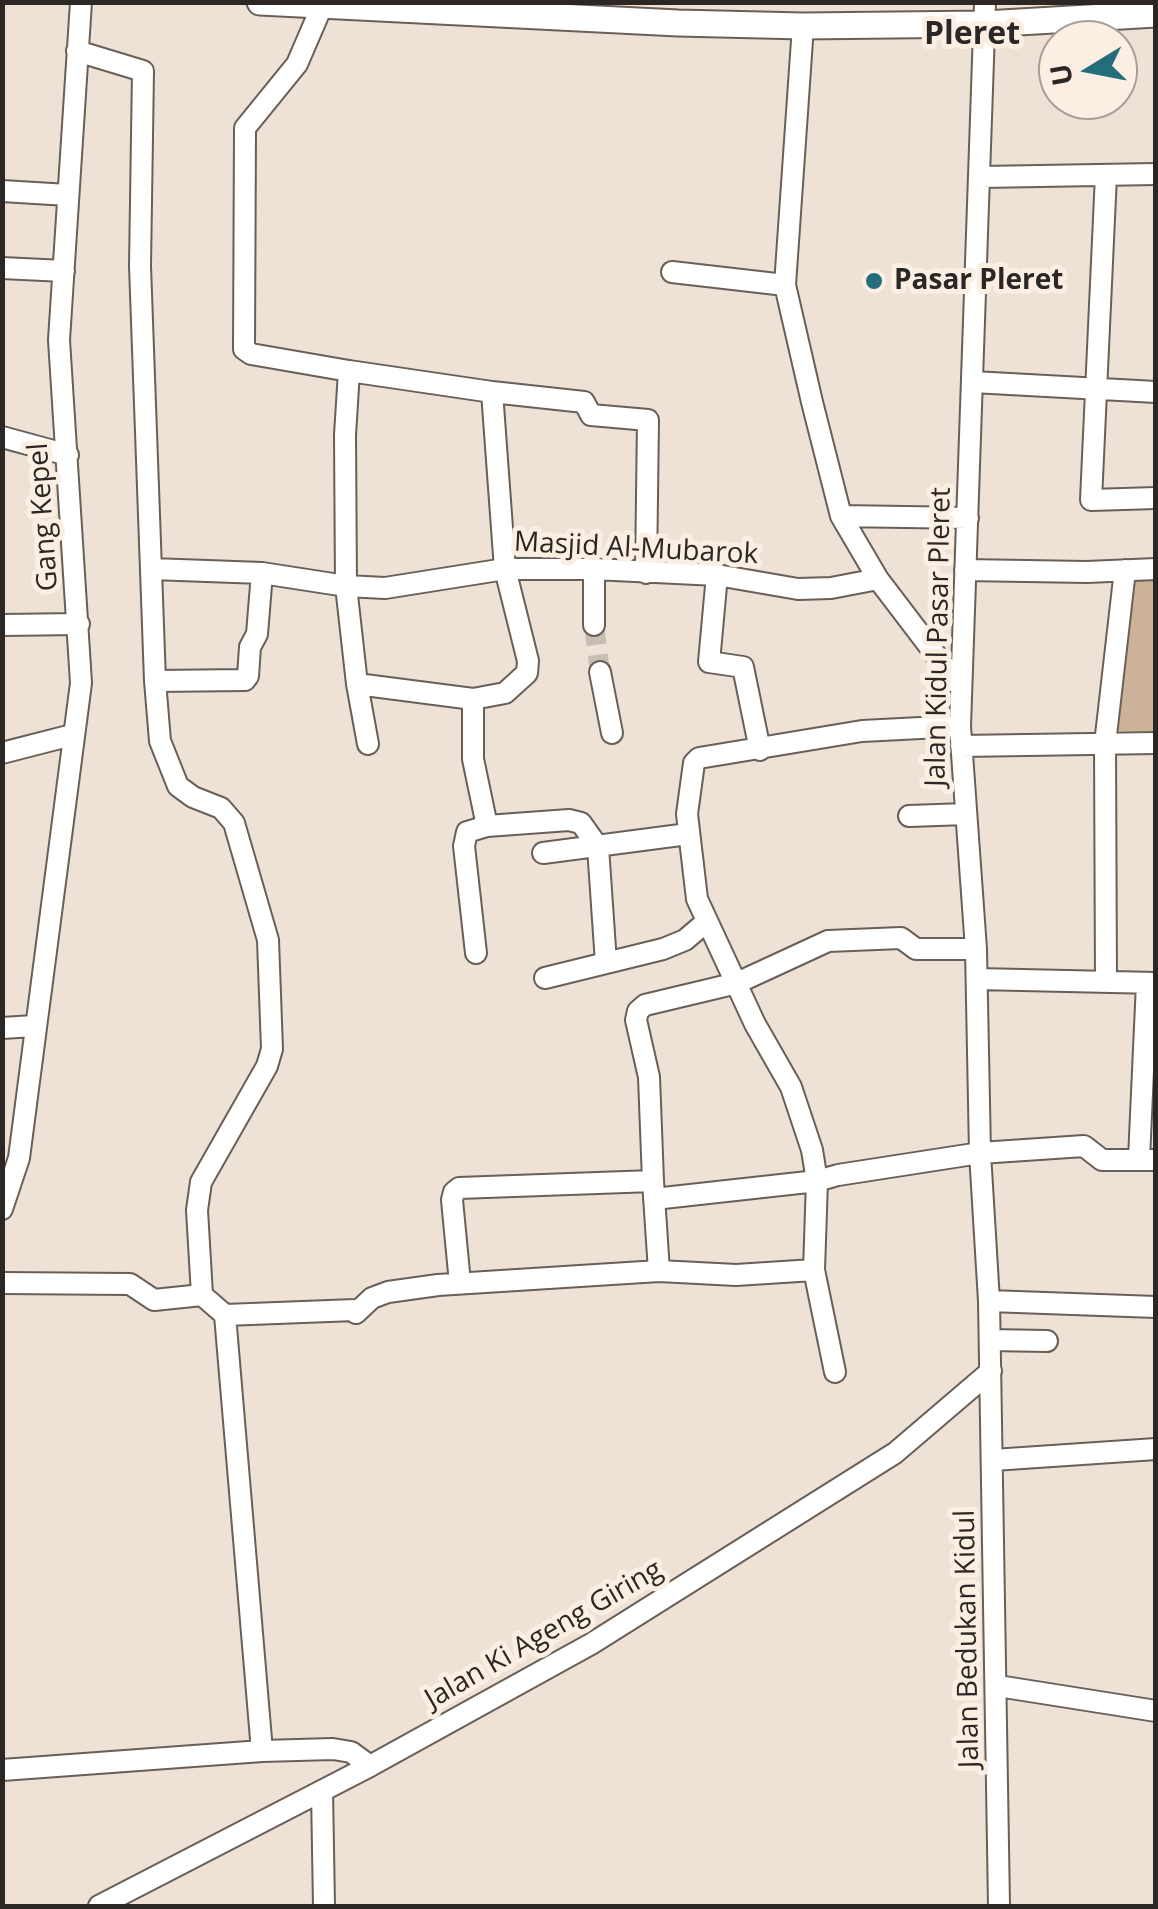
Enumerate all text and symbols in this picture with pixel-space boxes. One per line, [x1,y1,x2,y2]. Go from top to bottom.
district label: Pleret [924,16,1020,54]
north arrow [1038,20,1138,120]
text: U [1040,61,1081,89]
place label: Pasar Pleret [894,264,1063,298]
marker: Pasar Pleret [863,270,885,292]
street label: Gang Kepel [22,442,66,592]
street label: Jalan Kidul Pasar Pleret [920,487,958,787]
street label: Masjid Al-Mubarok [513,526,759,572]
street label: Jalan Bedukan Kidul [949,1509,987,1769]
street label: Jalan Ki Ageng Giring [419,1553,669,1717]

